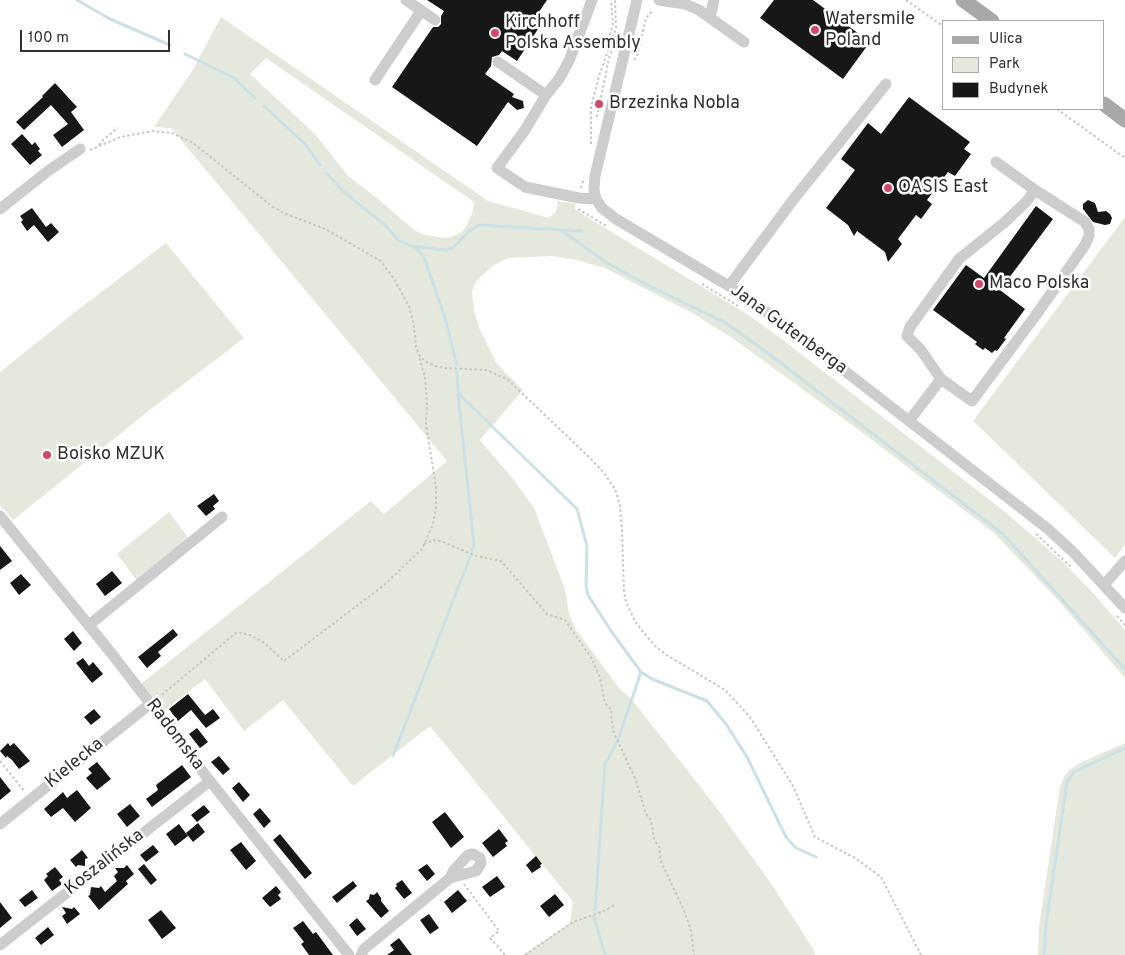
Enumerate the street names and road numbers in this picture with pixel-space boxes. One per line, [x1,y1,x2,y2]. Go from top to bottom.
street label: Jana Gutenberga [725,280,851,380]
street label: Radomska [140,695,208,775]
street label: Kielecka [42,734,108,794]
street label: Koszalińska [61,825,149,901]

